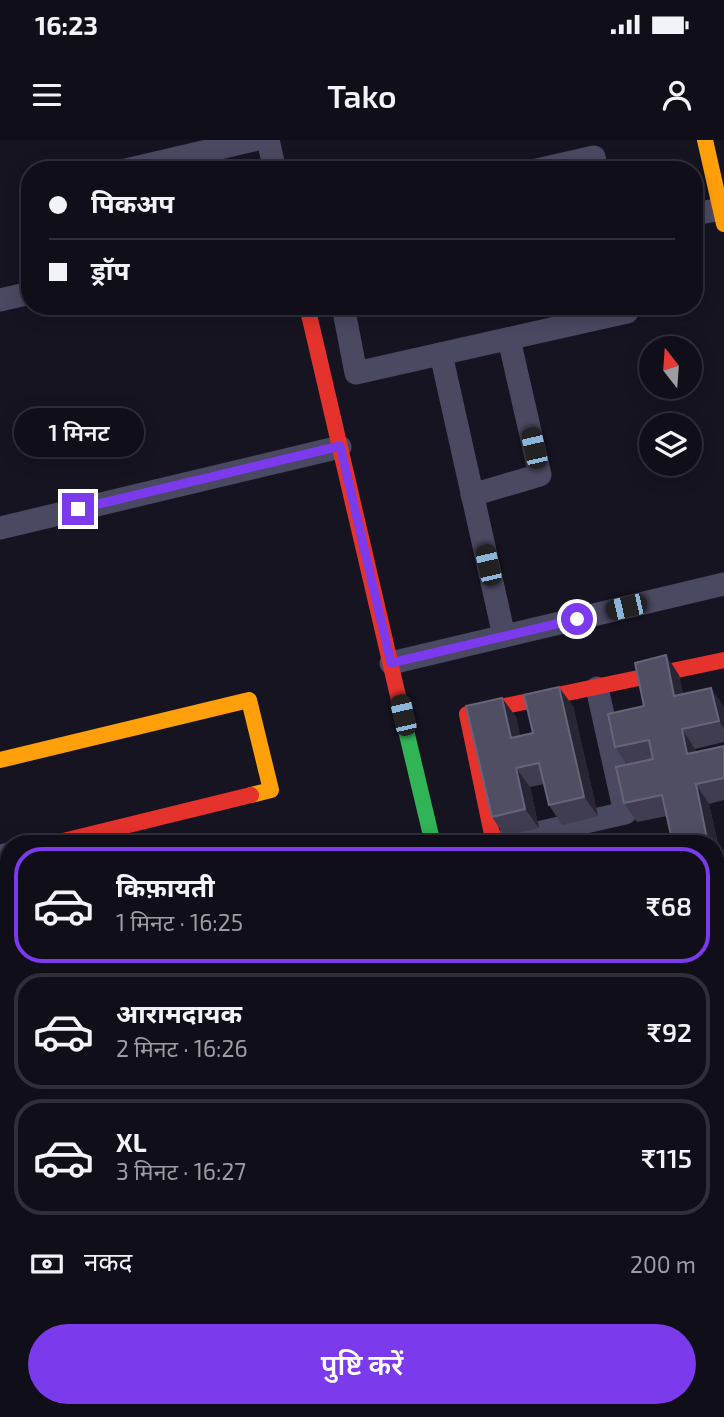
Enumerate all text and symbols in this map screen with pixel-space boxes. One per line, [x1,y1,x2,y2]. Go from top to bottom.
text: 16:23 [35,9,98,40]
icon: menu [28,76,66,114]
text: Tako [327,76,397,114]
icon: person [658,76,696,114]
text: पिकअप [91,187,174,218]
text: ड्रॉप [91,254,129,285]
north arrow [639,336,702,399]
map controls [639,336,702,476]
callout: 1 मिनट [13,408,143,456]
button: layers [639,413,702,476]
text: 1 मिनट [48,418,110,446]
car [520,425,549,471]
route end [62,493,94,525]
car [474,542,503,588]
car [604,592,649,622]
route start [561,603,593,635]
car [389,692,418,738]
text: किफ़ायती [116,871,215,902]
icon: car [32,874,95,937]
text: ₹68 [646,890,692,921]
text: 1 मिनट · 16:25 [116,908,243,936]
text: आरामदायक [116,997,242,1028]
icon: car [32,1000,95,1063]
text: ₹92 [647,1016,692,1047]
text: 2 मिनट · 16:26 [116,1034,248,1062]
icon: car [32,1126,95,1189]
text: XL [116,1126,147,1157]
text: ₹115 [641,1142,692,1173]
text: 3 मिनट · 16:27 [116,1157,246,1185]
icon: cash [28,1245,66,1283]
text: नकद [84,1245,132,1276]
text: 200 m [630,1250,696,1278]
button: पुष्टि करें [28,1324,696,1404]

